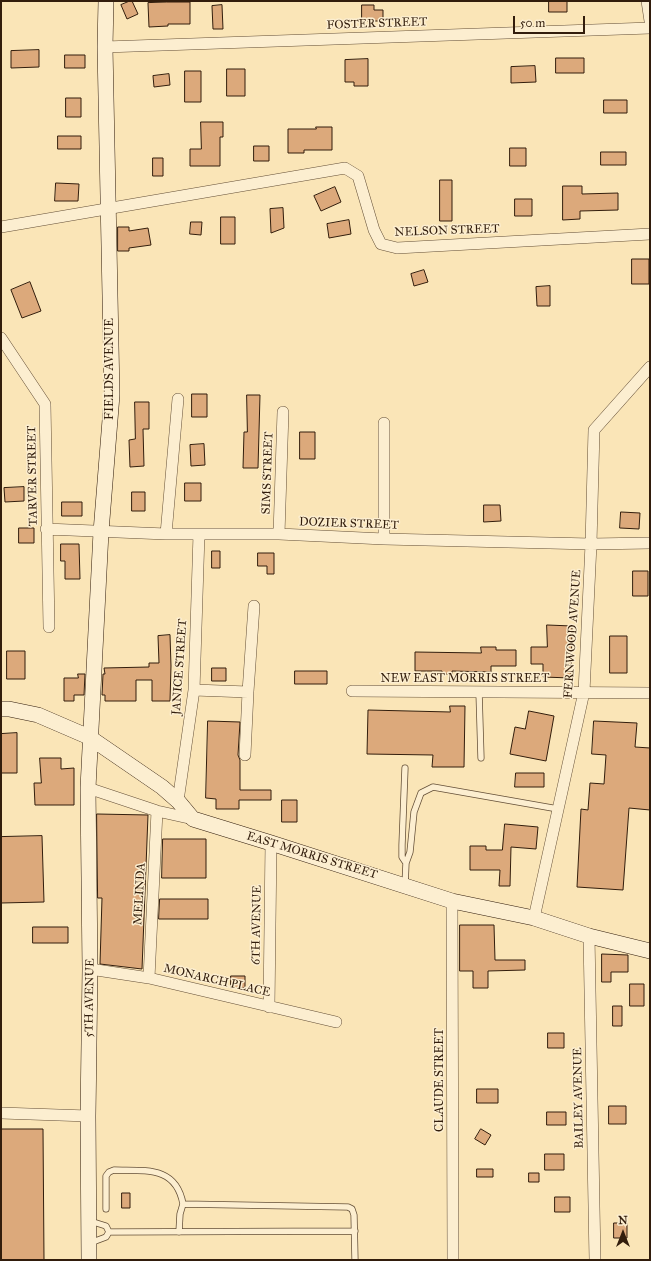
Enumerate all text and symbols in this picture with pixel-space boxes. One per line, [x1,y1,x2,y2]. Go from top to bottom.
scale bar [515,8,587,34]
street label: FOSTER STREET [326,15,428,33]
text: 50 m [520,16,545,30]
street label: NELSON STREET [394,222,500,240]
street label: FIELDS AVENUE [103,318,117,420]
street label: TARVER STREET [25,425,41,527]
street label: SIMS STREET [259,431,277,515]
street label: DOZIER STREET [299,515,399,533]
street label: FERNWOOD AVENUE [561,569,585,699]
street label: JANICE STREET [169,618,191,716]
street label: NEW EAST MORRIS STREET [381,672,549,686]
street label: EAST MORRIS STREET [245,829,379,883]
street label: MELINDA [131,862,149,926]
street label: 6TH AVENUE [249,885,265,965]
street label: 5TH AVENUE [82,958,98,1038]
street label: MONARCH PLACE [162,962,272,1000]
street label: CLAUDE STREET [433,1028,447,1132]
street label: BAILEY AVENUE [571,1047,587,1149]
north arrow [603,1213,643,1253]
text: N [618,1214,628,1227]

